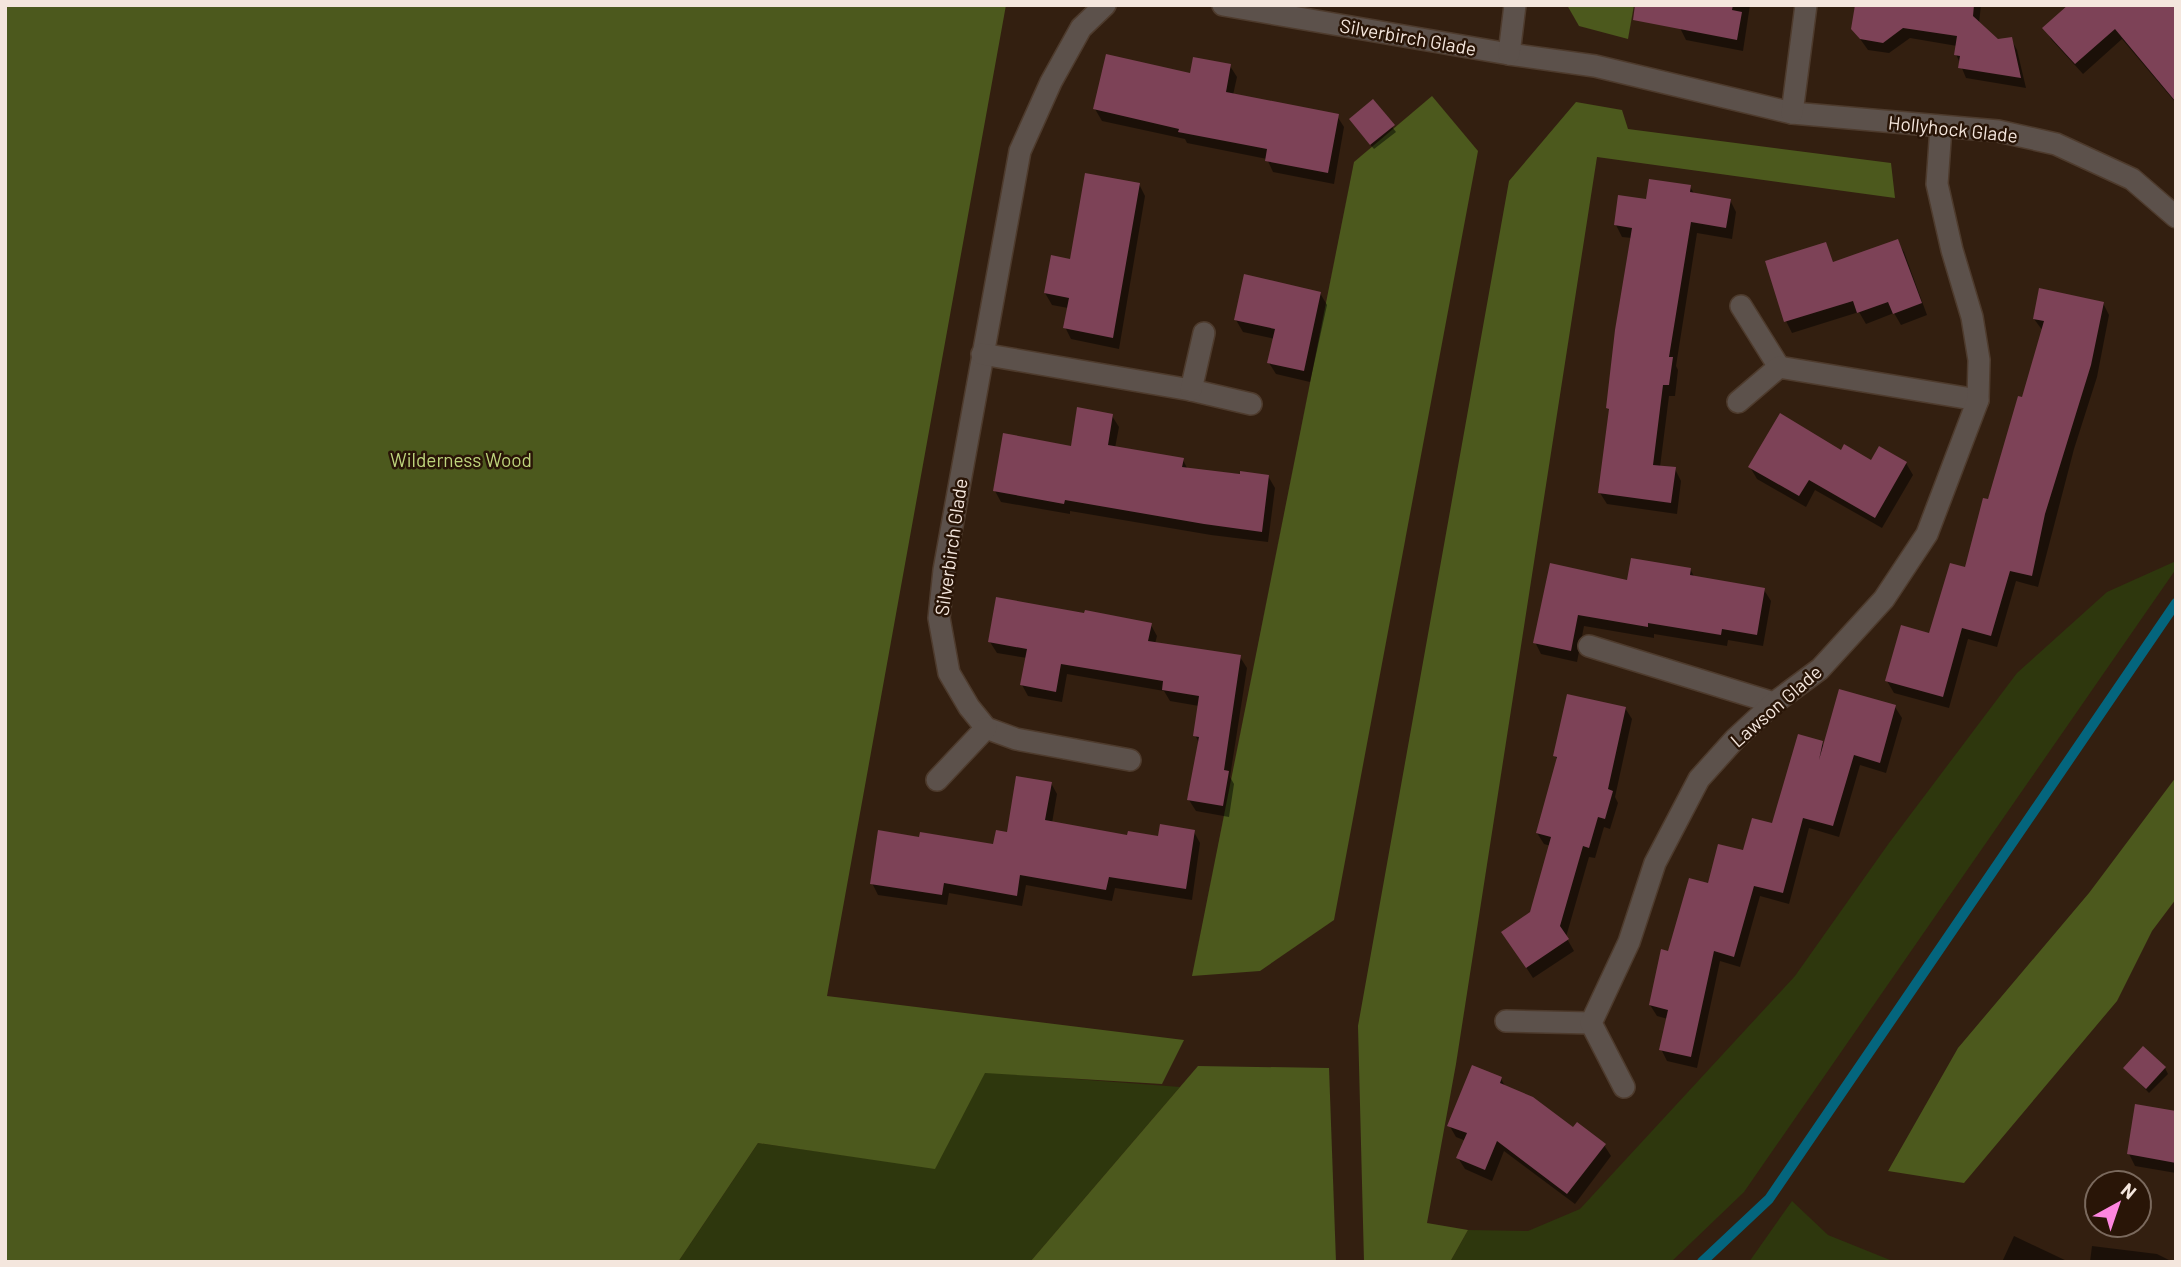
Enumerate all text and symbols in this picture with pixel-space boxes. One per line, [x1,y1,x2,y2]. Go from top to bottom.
street label: Silverbirch Glade [1338,13,1478,60]
street label: Hollyhock Glade [1887,110,2019,147]
park label: Wilderness Wood [390,448,532,471]
street label: Silverbirch Glade [929,477,972,617]
street label: Lawson Glade [1725,660,1826,751]
north arrow [2083,1169,2153,1239]
text: N [2117,1178,2141,1203]

